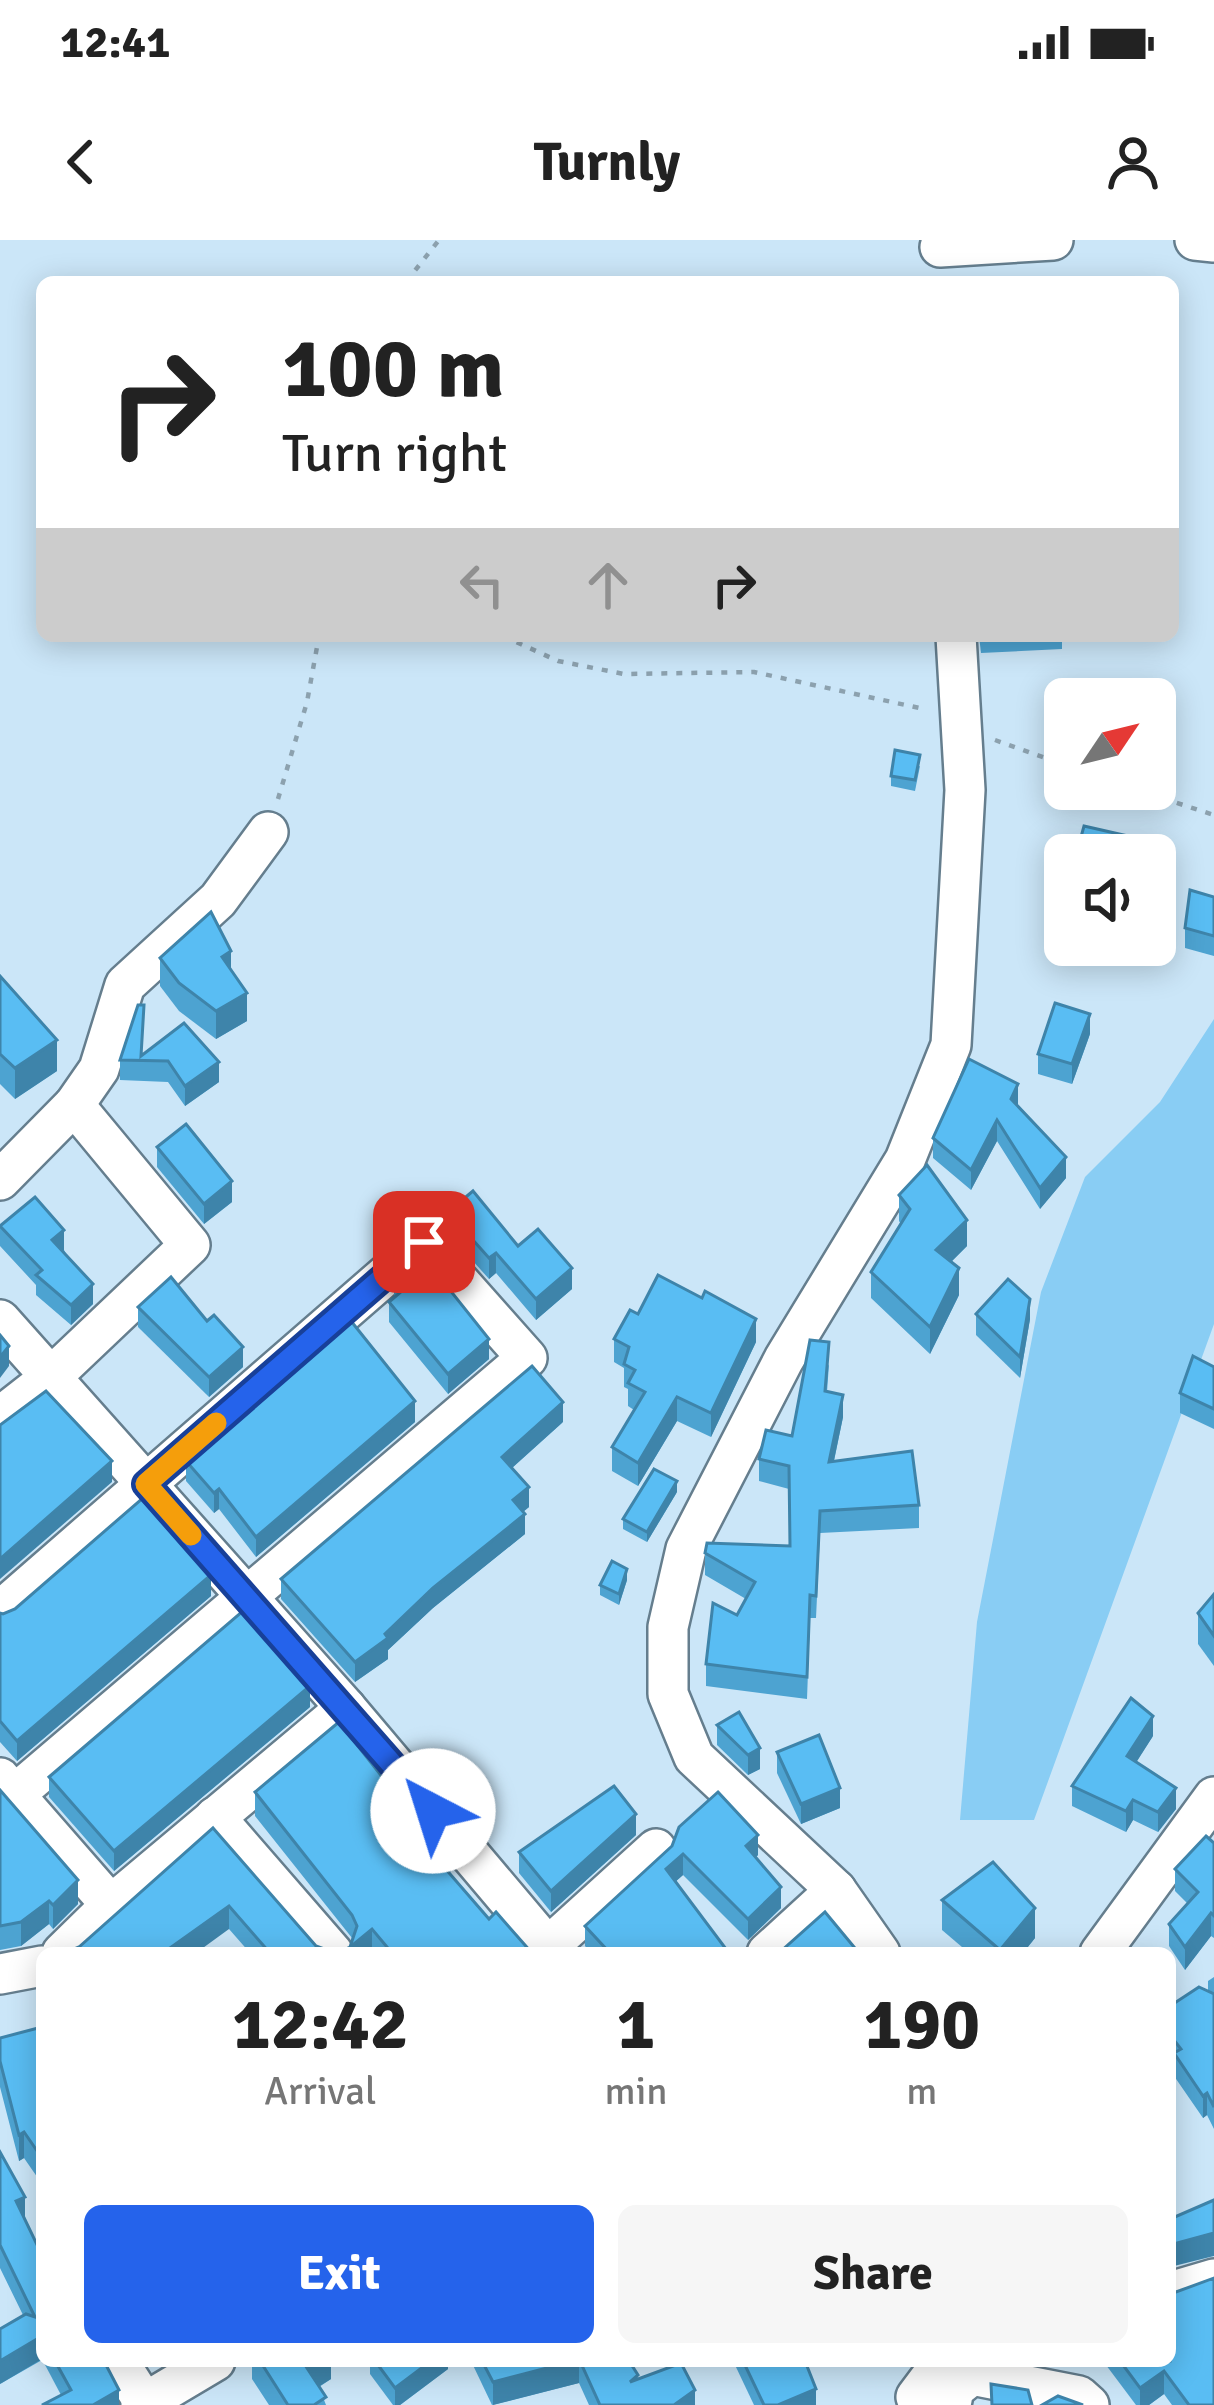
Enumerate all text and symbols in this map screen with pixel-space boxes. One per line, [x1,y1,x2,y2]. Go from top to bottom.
text: 12:41 [60,15,170,70]
icon: back [48,129,114,195]
text: Turnly [534,129,680,196]
icon: person [1100,129,1166,195]
text: 100 m [282,317,504,421]
icon: right [84,324,240,480]
text: Turn right [282,420,507,487]
icon: left [449,552,515,618]
icon: ahead [575,552,641,618]
icon: right [701,552,767,618]
north arrow [1044,678,1176,810]
map controls [1044,678,1176,966]
button: sound [1044,834,1176,966]
pin [373,1191,475,1293]
icon: arrive [391,1209,457,1275]
position arrow [370,1748,496,1874]
text: 12:42 [232,1980,409,2069]
text: 1 [617,1980,655,2069]
text: 190 [863,1980,980,2069]
text: Arrival [264,2067,376,2115]
text: min [605,2067,668,2115]
text: m [906,2067,937,2115]
button: Exit [84,2205,594,2343]
button: Share [618,2205,1128,2343]

